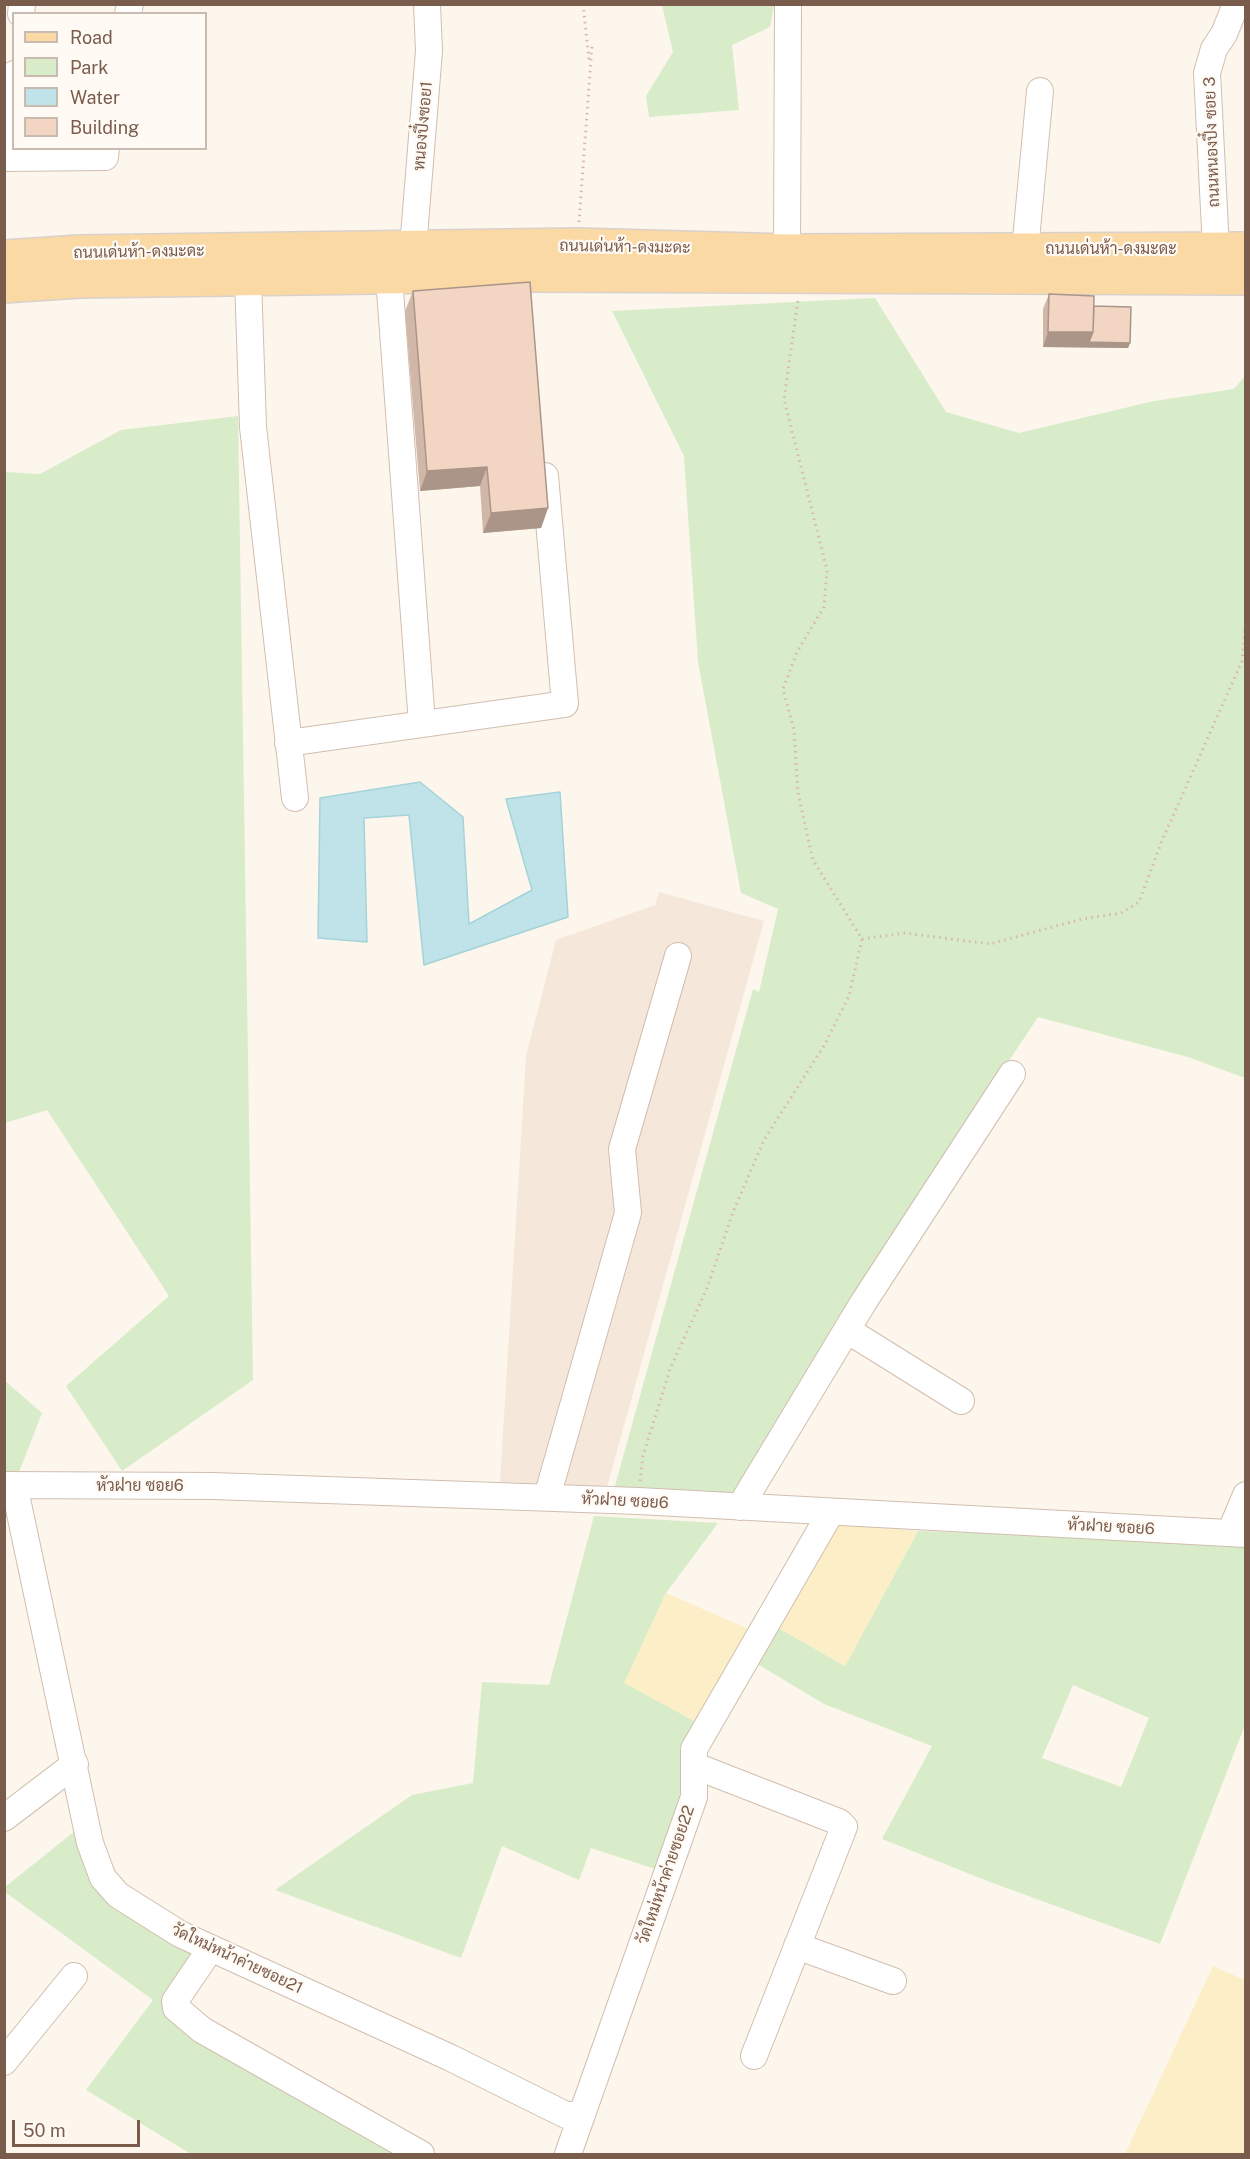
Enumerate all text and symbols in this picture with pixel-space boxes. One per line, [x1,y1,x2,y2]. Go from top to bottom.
legend [12,12,207,150]
text: Road [70,27,113,48]
text: Park [70,57,108,78]
street label: ถนนหนองปึ๋ง ซอย 3 [1200,76,1224,208]
street label: หนองปึ๋งซอย1 [410,80,436,172]
text: Water [70,87,120,108]
text: Building [70,117,139,138]
street label: ถนนเด่นห้า-ดงมะดะ [559,236,691,258]
street label: ถนนเด่นห้า-ดงมะดะ [1045,239,1177,259]
street label: ถนนเด่นห้า-ดงมะดะ [73,241,205,263]
street label: หัวฝาย ซอย6 [96,1476,184,1496]
street label: หัวฝาย ซอย6 [581,1489,669,1513]
street label: หัวฝาย ซอย6 [1067,1515,1155,1539]
street label: วัดใหม่หน้าค่ายซอย22 [633,1803,699,1947]
street label: วัดใหม่หน้าค่ายซอย21 [168,1920,306,1998]
scale bar [15,2108,142,2146]
text: 50 m [23,2120,66,2141]

